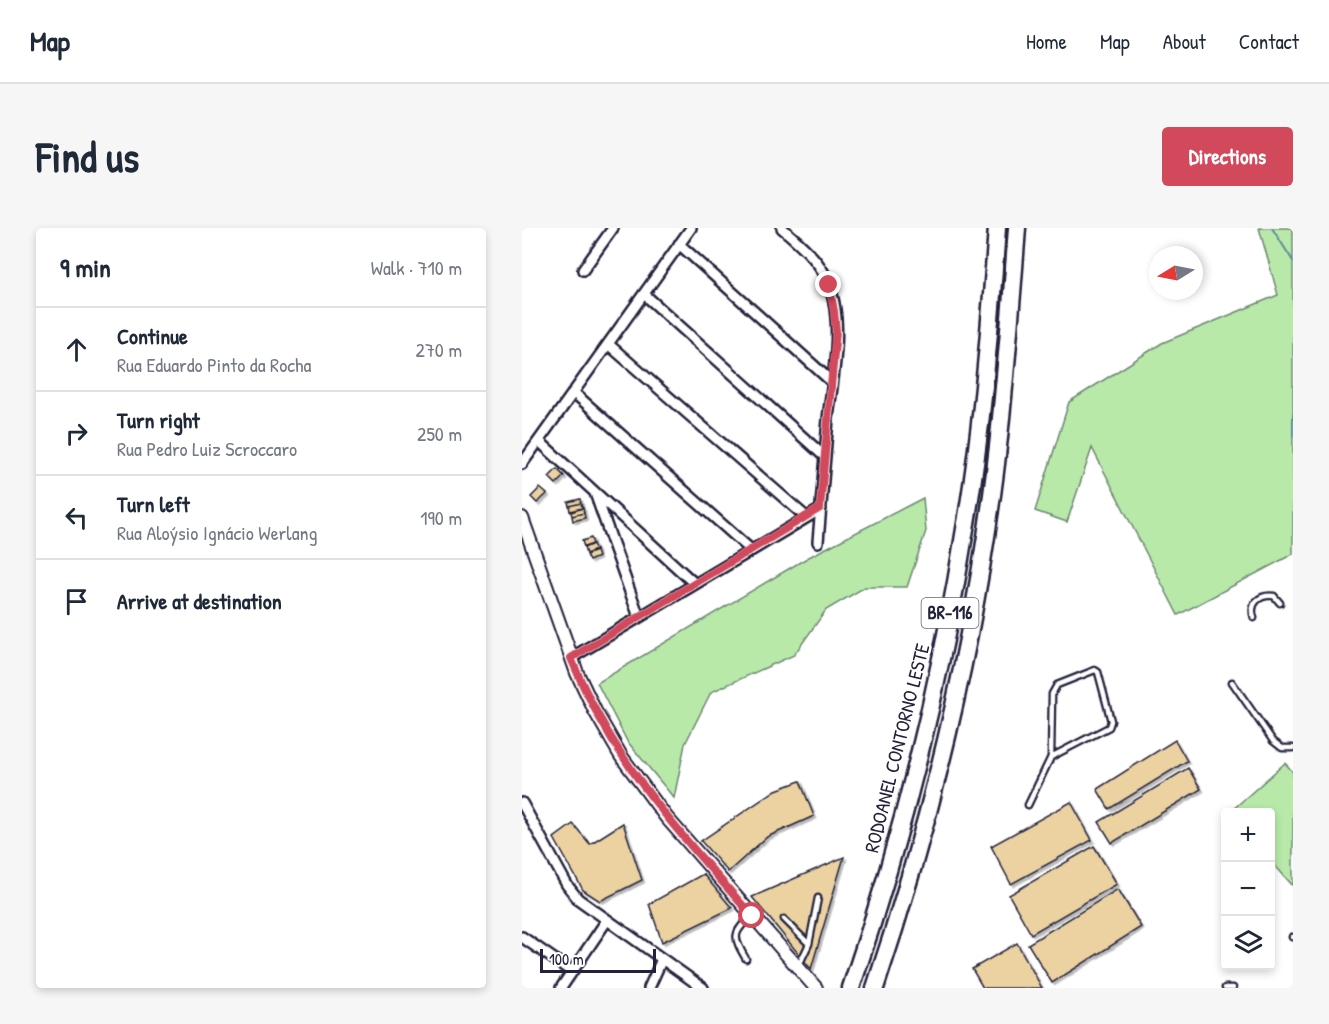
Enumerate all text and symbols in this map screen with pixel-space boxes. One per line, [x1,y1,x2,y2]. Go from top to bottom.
text: Map [30,22,70,60]
text: Home [1026,27,1067,56]
text: Map [1100,27,1130,56]
text: About [1163,27,1206,56]
text: Contact [1239,27,1299,56]
button: Directions [1162,127,1293,186]
text: Find us [36,128,139,185]
north arrow [1149,246,1203,300]
text: 9 min [60,250,111,285]
text: Walk · 710 m [371,254,462,281]
route end [815,271,841,297]
text: Continue [117,321,188,351]
icon: ahead [60,333,93,366]
text: 270 m [416,336,462,363]
text: Rua Eduardo Pinto da Rocha [117,351,311,378]
text: Turn right [117,405,200,435]
icon: right [60,417,93,450]
text: 250 m [417,420,462,447]
text: Rua Pedro Luiz Scroccaro [117,435,297,462]
text: Turn left [117,489,190,519]
icon: left [60,501,93,534]
text: 190 m [420,504,462,531]
text: Rua Aloýsio Ignácio Werlang [117,519,317,546]
icon: arrive [60,585,93,618]
text: Arrive at destination [117,586,282,616]
road number: BR-116 [922,598,978,628]
street label: RODOANEL CONTORNO LESTE [857,640,936,855]
map controls [1221,808,1275,970]
button: + [1221,808,1275,862]
button: − [1221,862,1275,916]
route start [738,902,764,928]
button: layers [1221,916,1275,970]
scale bar [540,946,656,974]
text: 100 m [549,948,584,970]

